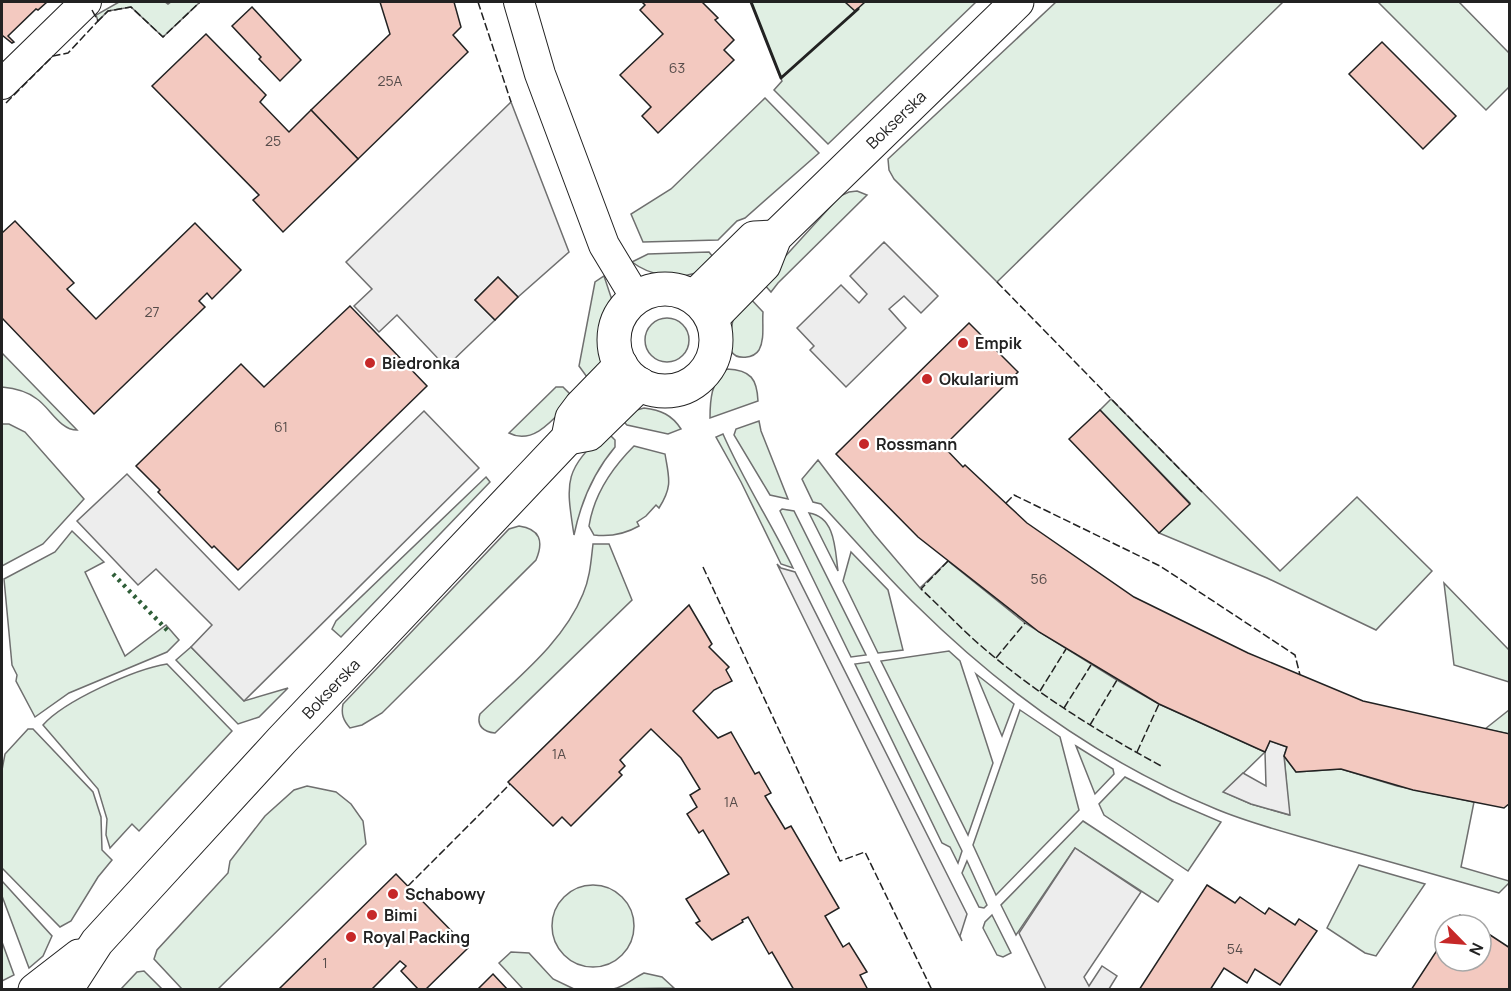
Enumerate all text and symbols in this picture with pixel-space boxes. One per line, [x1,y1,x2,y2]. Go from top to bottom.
house number: 63 [669,58,685,77]
house number: 25A [378,71,403,90]
street label: Bokserska [861,85,931,154]
house number: 25 [265,131,281,150]
house number: 27 [144,302,160,321]
place label: Empik [975,332,1022,354]
marker: Empik [956,336,970,350]
place label: Biedronka [382,352,460,374]
marker: Biedronka [363,356,377,370]
place label: Okularium [939,368,1019,390]
marker: Okularium [920,372,934,386]
house number: 61 [274,417,288,436]
place label: Rossmann [876,433,957,455]
marker: Rossmann [857,437,871,451]
house number: 56 [1031,569,1047,588]
street label: Bokserska [297,654,365,723]
house number: 1A [552,744,566,763]
house number: 1A [724,792,738,811]
place label: Schabowy [405,883,485,905]
marker: Schabowy [386,887,400,901]
place label: Bimi [384,904,417,926]
marker: Bimi [365,908,379,922]
north arrow [1433,913,1493,973]
place label: Royal Packing [363,926,470,948]
marker: Royal Packing [344,930,358,944]
house number: 54 [1227,939,1243,958]
text: N [1464,939,1489,959]
house number: 1 [322,953,328,972]

